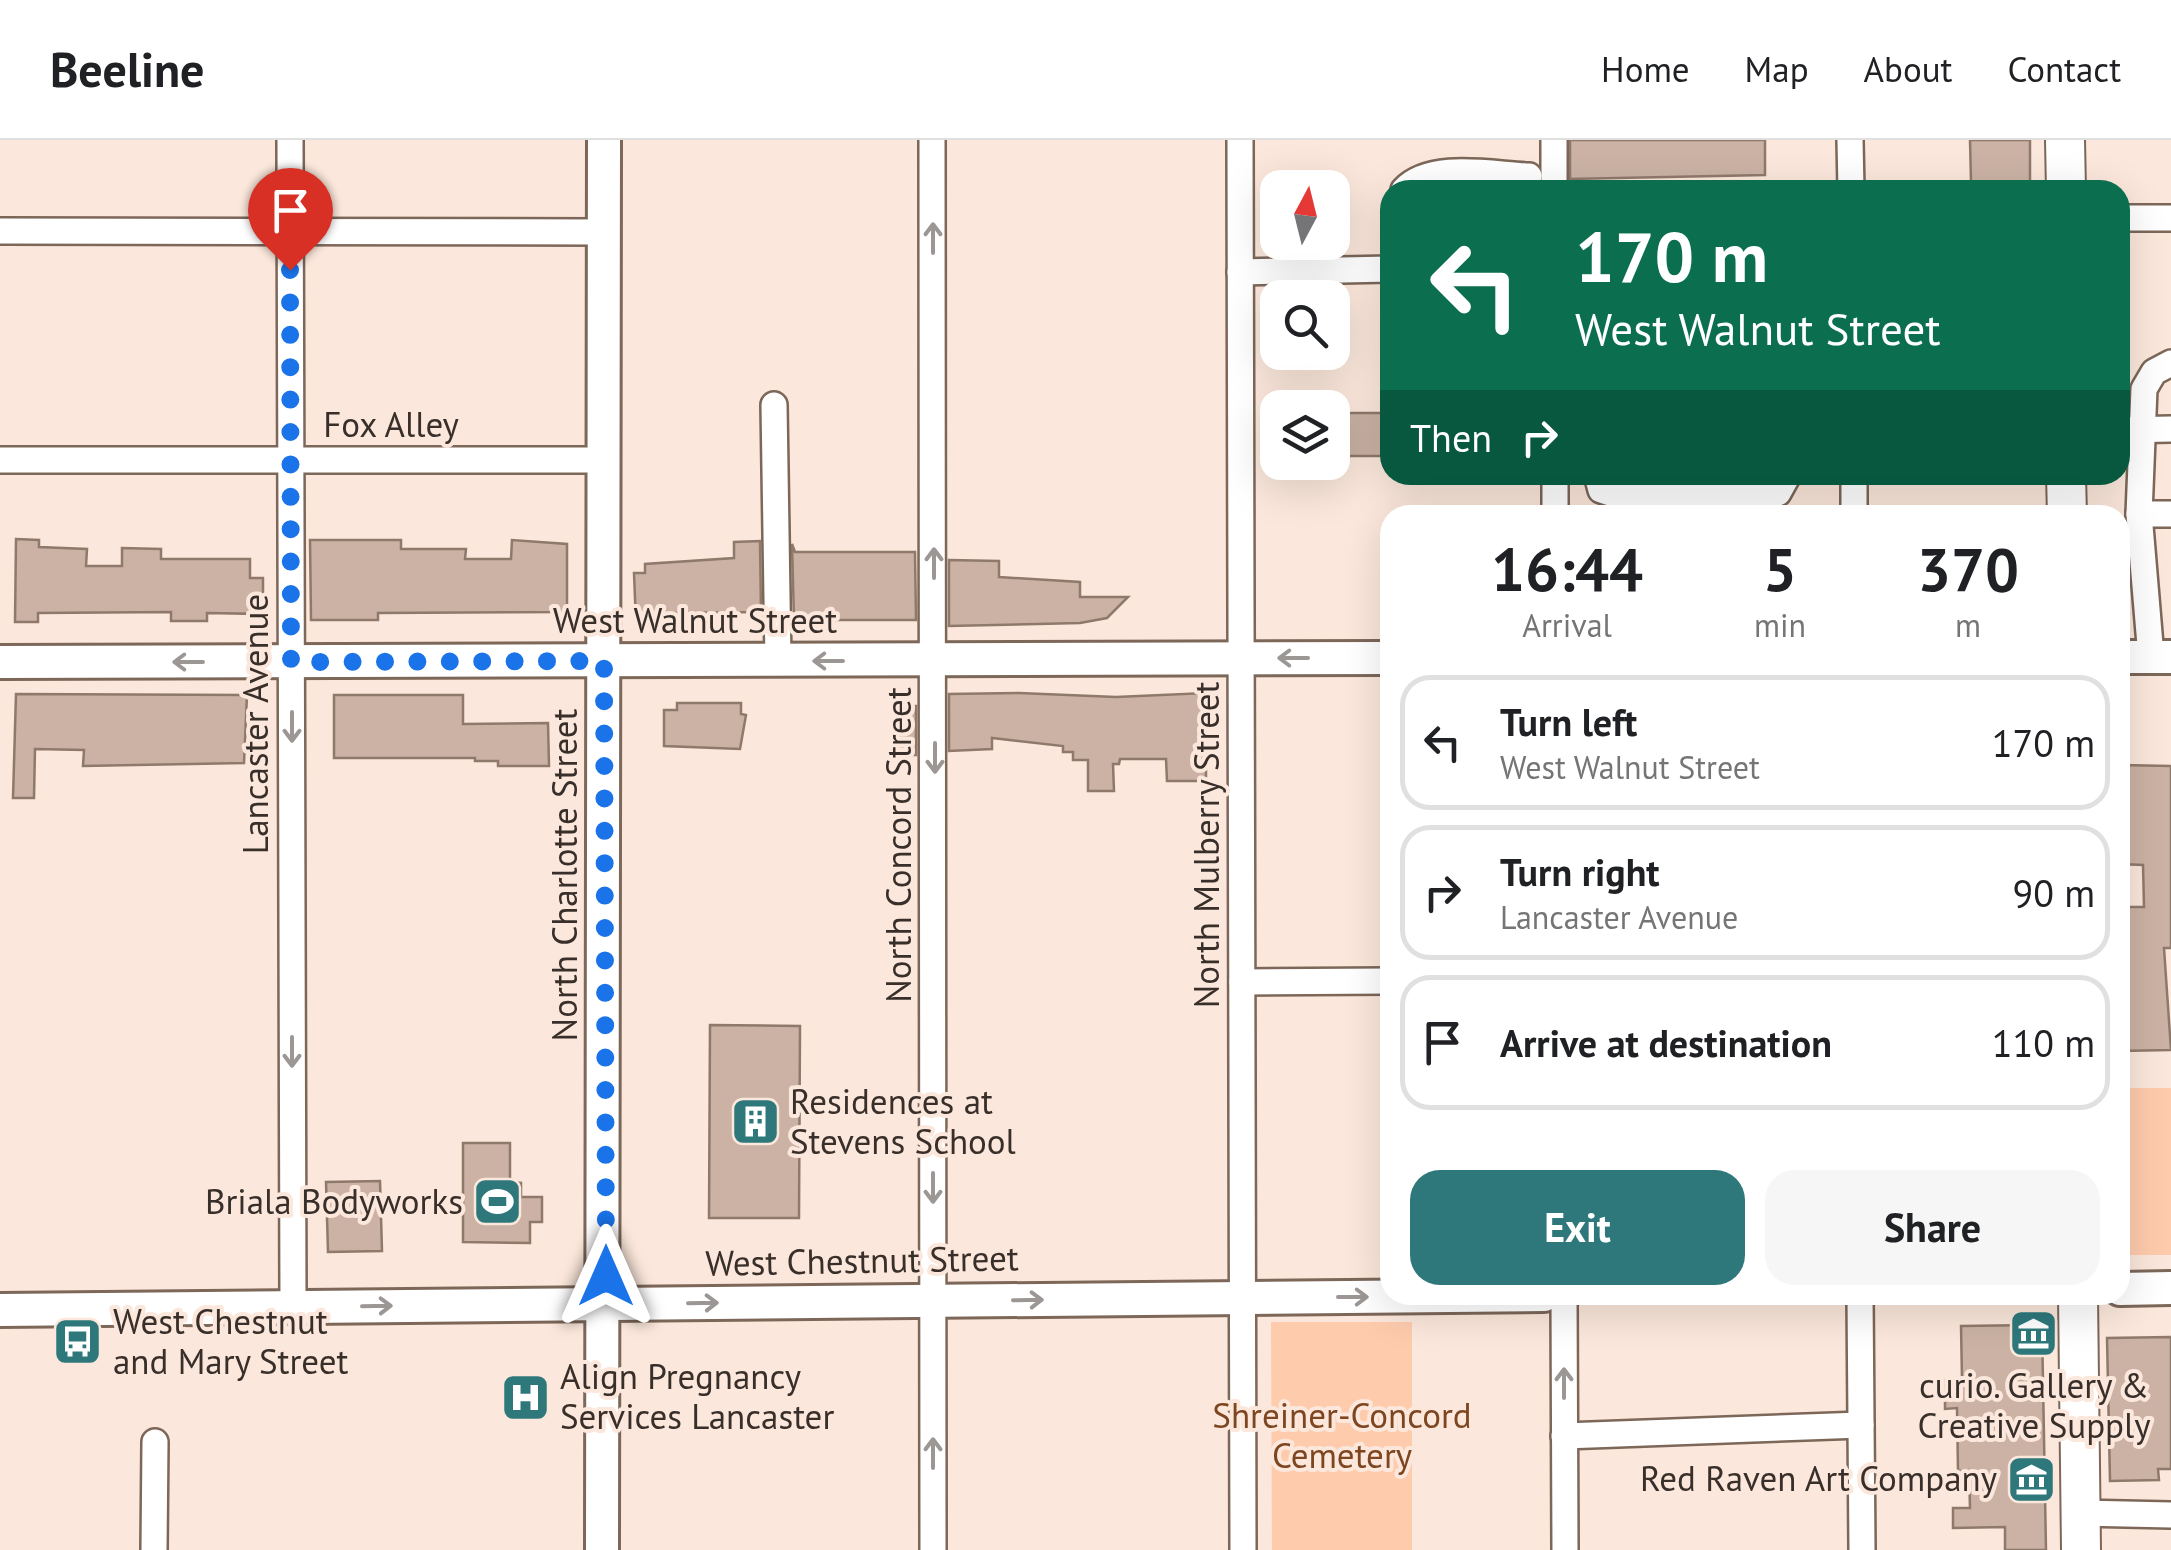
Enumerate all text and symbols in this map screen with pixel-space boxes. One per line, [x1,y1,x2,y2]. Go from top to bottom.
text: Beeline [50,38,204,100]
text: Home [1601,46,1690,92]
text: Map [1745,46,1809,92]
text: About [1864,46,1952,92]
text: Contact [2007,46,2121,92]
pin [248,168,333,271]
north arrow [1260,170,1350,260]
map controls [1260,170,1350,480]
icon: arrive [263,183,318,238]
text: 170 m [1575,211,1768,301]
icon: left [1410,220,1540,350]
one-way arrow [923,222,942,254]
button: search [1260,280,1350,370]
text: West Walnut Street [1575,299,1941,357]
button: layers [1260,390,1350,480]
street label: Fox Alley [323,401,459,447]
icon: right [1512,410,1567,465]
text: Then [1410,413,1492,462]
text: 16:44 [1491,530,1643,608]
text: 5 [1763,530,1797,608]
text: 370 [1917,530,2019,608]
one-way arrow [924,547,944,580]
street label: Lancaster Avenue [232,594,278,854]
street label: West Walnut Street [553,597,837,643]
text: Arrival [1522,604,1612,646]
text: min [1754,604,1806,646]
text: m [1955,604,1981,646]
one-way arrow [1277,648,1310,668]
one-way arrow [172,652,204,672]
one-way arrow [812,652,844,670]
street label: North Mulberry Street [1183,682,1229,1008]
street label: North Concord Street [875,687,921,1003]
text: Turn left [1500,697,1637,746]
street label: North Charlotte Street [541,708,587,1041]
one-way arrow [282,710,302,743]
icon: left [1415,715,1470,770]
text: 170 m [1992,718,2095,767]
one-way arrow [926,740,944,773]
text: West Walnut Street [1500,746,1760,788]
text: Turn right [1500,847,1660,896]
icon: right [1415,865,1470,920]
text: 90 m [2013,868,2095,917]
text: Lancaster Avenue [1500,896,1738,938]
icon: arrive [1415,1015,1470,1070]
text: Arrive at destination [1500,1018,1832,1067]
text: 110 m [1992,1018,2095,1067]
one-way arrow [282,1036,302,1068]
place label: Residences at Stevens School [790,1078,1016,1164]
building icon: Residences at Stevens School [729,1096,781,1148]
one-way arrow [924,1170,942,1203]
button: Exit [1410,1170,1745,1285]
button: Share [1765,1170,2100,1285]
sports icon: Briala Bodyworks [472,1176,524,1228]
place label: Briala Bodyworks [205,1178,463,1224]
position arrow [554,1224,658,1328]
street label: West Chestnut Street [705,1234,1019,1286]
one-way arrow [1336,1288,1368,1306]
one-way arrow [1010,1290,1043,1310]
one-way arrow [686,1293,718,1312]
one-way arrow [360,1296,393,1316]
place label: West Chestnut and Mary Street [113,1298,349,1384]
museum icon: curio. Gallery & Creative Supply [2008,1308,2060,1360]
bus stop icon: West Chestnut and Mary Street [52,1316,104,1368]
place label: Align Pregnancy Services Lancaster [560,1353,834,1439]
place label: curio. Gallery & Creative Supply [1917,1362,2151,1448]
one-way arrow [1554,1367,1574,1400]
hospital icon: Align Pregnancy Services Lancaster [499,1371,551,1423]
park label: Shreiner-Concord Cemetery [1212,1392,1472,1478]
one-way arrow [924,1437,942,1470]
museum icon: Red Raven Art Company [2006,1453,2058,1505]
place label: Red Raven Art Company [1640,1455,1997,1501]

